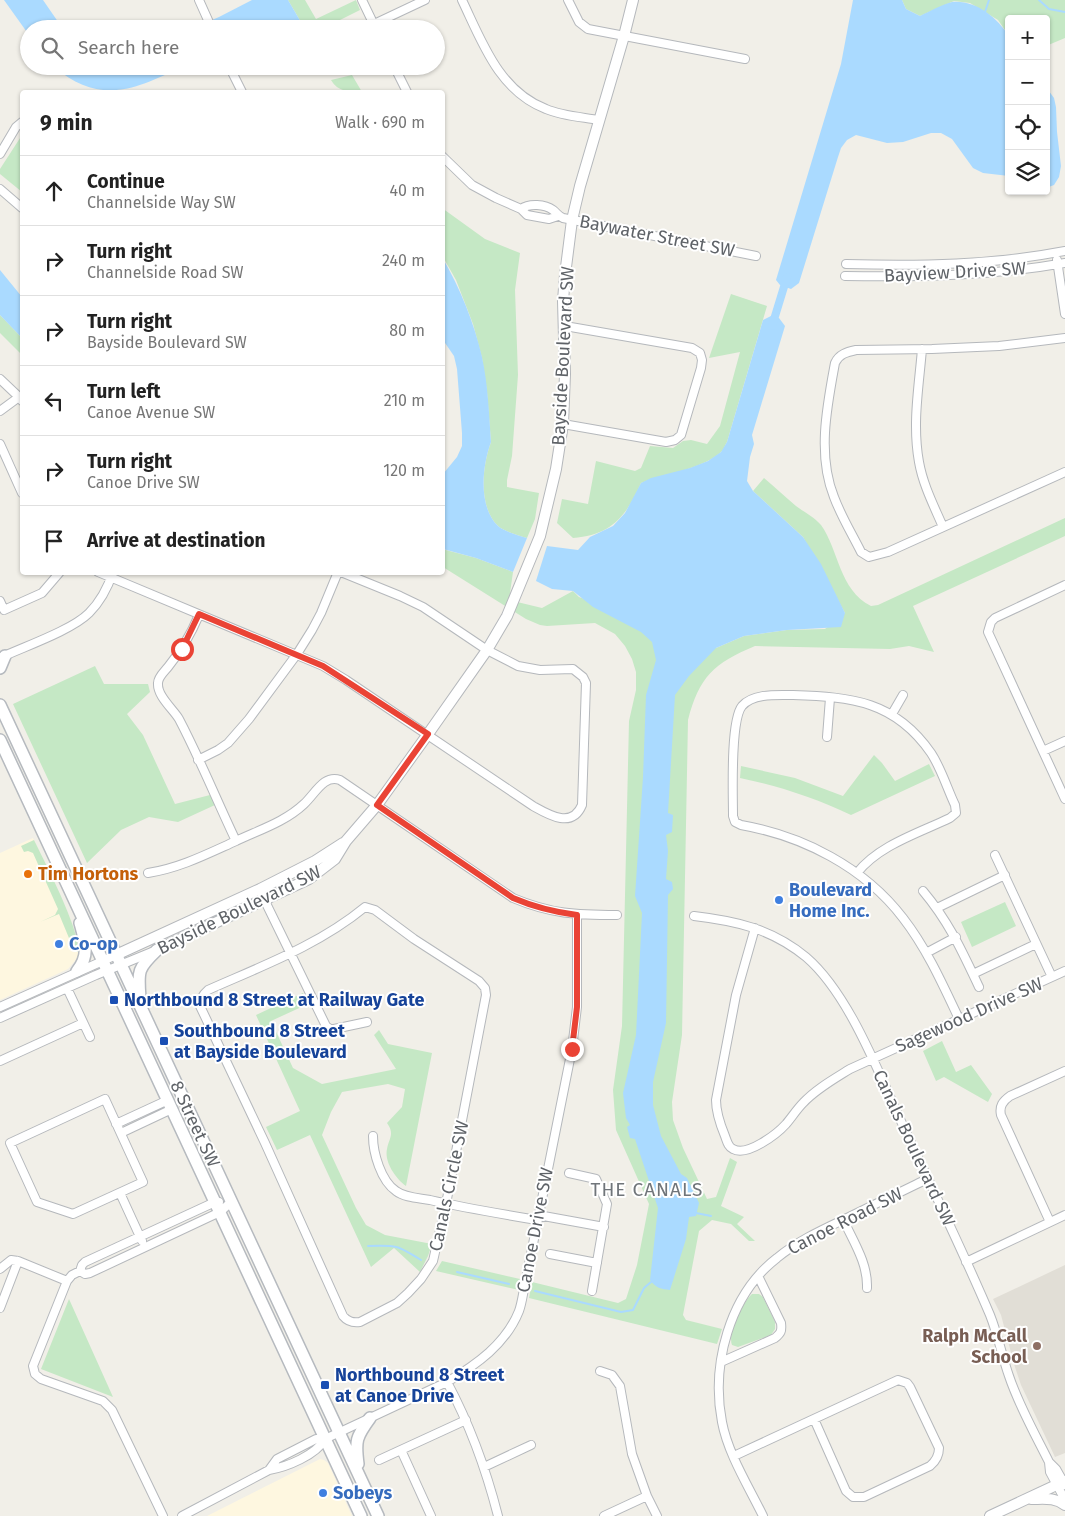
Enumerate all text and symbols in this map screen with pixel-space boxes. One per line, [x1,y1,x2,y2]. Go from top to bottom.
map controls [1005,15,1050,195]
button: + [1005,15,1050,60]
search box [20,20,445,75]
icon: search [38,34,66,62]
text: Search here [78,36,179,59]
button: − [1005,60,1050,105]
button: locate [1005,105,1050,150]
text: 9 min [40,110,93,136]
text: Walk · 690 m [335,113,425,132]
button: layers [1005,150,1050,195]
text: Continue [87,170,165,193]
icon: ahead [40,177,68,205]
text: 40 m [390,181,425,200]
text: Channelside Way SW [87,193,236,212]
street label: Baywater Street SW [578,210,737,262]
text: Turn right [87,240,172,263]
icon: right [40,247,68,275]
text: 240 m [382,251,425,270]
street label: Bayview Drive SW [883,257,1027,287]
text: Channelside Road SW [87,263,243,282]
street label: Bayside Boulevard SW [547,266,579,446]
text: Turn right [87,310,172,333]
icon: right [40,317,68,345]
text: 80 m [389,321,425,340]
text: Bayside Boulevard SW [87,333,247,352]
text: Turn left [87,380,161,403]
icon: left [40,387,68,415]
text: 210 m [384,391,425,410]
text: Canoe Avenue SW [87,403,215,422]
text: Turn right [87,450,172,473]
icon: right [40,457,68,485]
text: 120 m [383,461,425,480]
text: Canoe Drive SW [87,473,200,492]
icon: arrive [40,527,68,555]
text: Arrive at destination [87,529,266,552]
route start [171,638,194,661]
street label: Bayside Boulevard SW [153,861,325,959]
place label: Tim Hortons [38,863,139,885]
marker: Tim Hortons [22,868,34,880]
place label: Boulevard Home Inc. [789,879,872,922]
marker: Boulevard Home Inc. [773,894,785,906]
place label: Co-op [69,933,118,955]
marker: Co-op [53,938,65,950]
street label: Sagewood Drive SW [892,973,1046,1057]
place label: Northbound 8 Street at Railway Gate [124,989,425,1011]
marker: Northbound 8 Street at Railway Gate [108,994,120,1006]
place label: Southbound 8 Street at Bayside Boulevard [174,1020,347,1063]
marker: Southbound 8 Street at Bayside Boulevard [158,1035,170,1047]
route end [561,1038,584,1061]
street label: Canals Boulevard SW [868,1066,960,1230]
street label: 8 Street SW [165,1077,225,1171]
street label: Canals Circle SW [424,1119,474,1253]
street label: Canoe Drive SW [512,1166,558,1294]
district label: THE CANALS [591,1178,703,1201]
street label: Canoe Road SW [784,1183,906,1259]
place label: Ralph McCall School [922,1325,1028,1368]
marker: Ralph McCall School [1031,1340,1043,1352]
place label: Northbound 8 Street at Canoe Drive [335,1364,506,1407]
marker: Northbound 8 Street at Canoe Drive [319,1379,331,1391]
place label: Sobeys [333,1482,393,1504]
marker: Sobeys [317,1487,329,1499]

